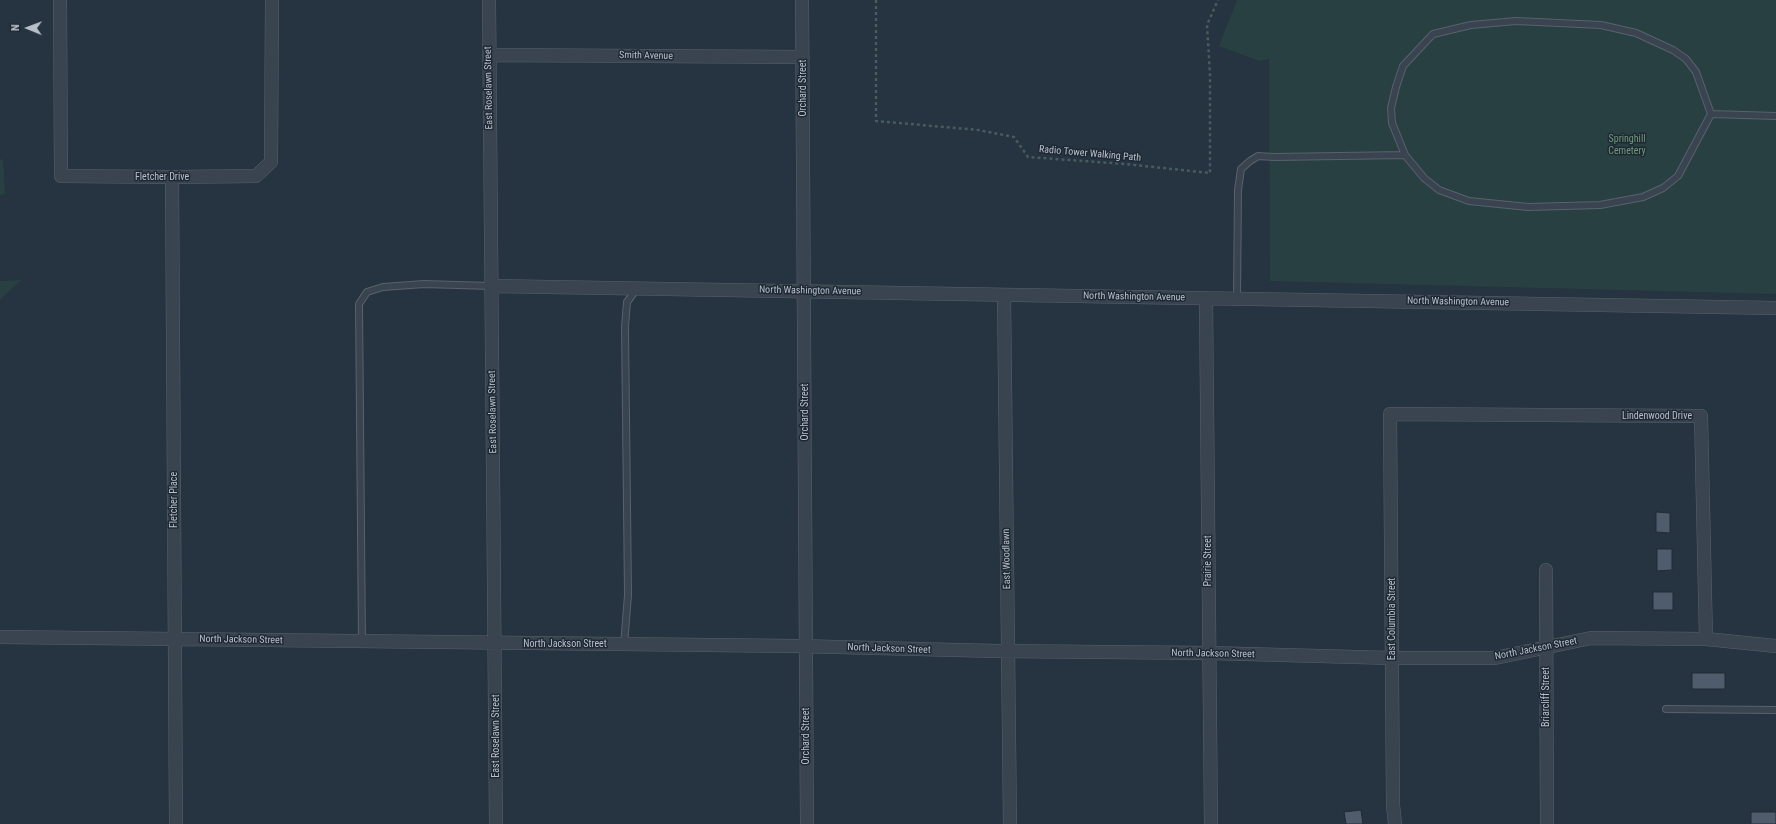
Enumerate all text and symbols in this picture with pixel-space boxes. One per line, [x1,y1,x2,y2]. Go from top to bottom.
north arrow [8,8,48,48]
text: N [9,24,22,31]
street label: East Roselawn Street [482,46,496,130]
street label: Smith Avenue [619,50,673,62]
street label: Orchard Street [797,60,809,116]
park label: Springhill Cemetery [1608,133,1646,156]
street label: Radio Tower Walking Path [1038,144,1142,164]
street label: Fletcher Drive [135,171,189,183]
street label: North Washington Avenue [759,284,861,298]
street label: North Washington Avenue [1083,290,1185,304]
street label: North Washington Avenue [1407,295,1509,309]
street label: East Roselawn Street [486,370,500,454]
street label: Orchard Street [799,384,811,440]
street label: Lindenwood Drive [1622,410,1692,422]
street label: Fletcher Place [168,472,180,528]
street label: East Woodlawn [1000,529,1014,589]
street label: Prairie Street [1202,535,1214,587]
street label: East Columbia Street [1386,578,1398,660]
street label: North Jackson Street [199,633,283,647]
street label: North Jackson Street [1494,635,1578,663]
street label: North Jackson Street [523,638,607,650]
street label: North Jackson Street [847,642,931,656]
street label: North Jackson Street [1171,647,1255,661]
street label: Briarcliff Street [1540,667,1552,727]
street label: East Roselawn Street [490,694,502,778]
street label: Orchard Street [800,708,812,764]

